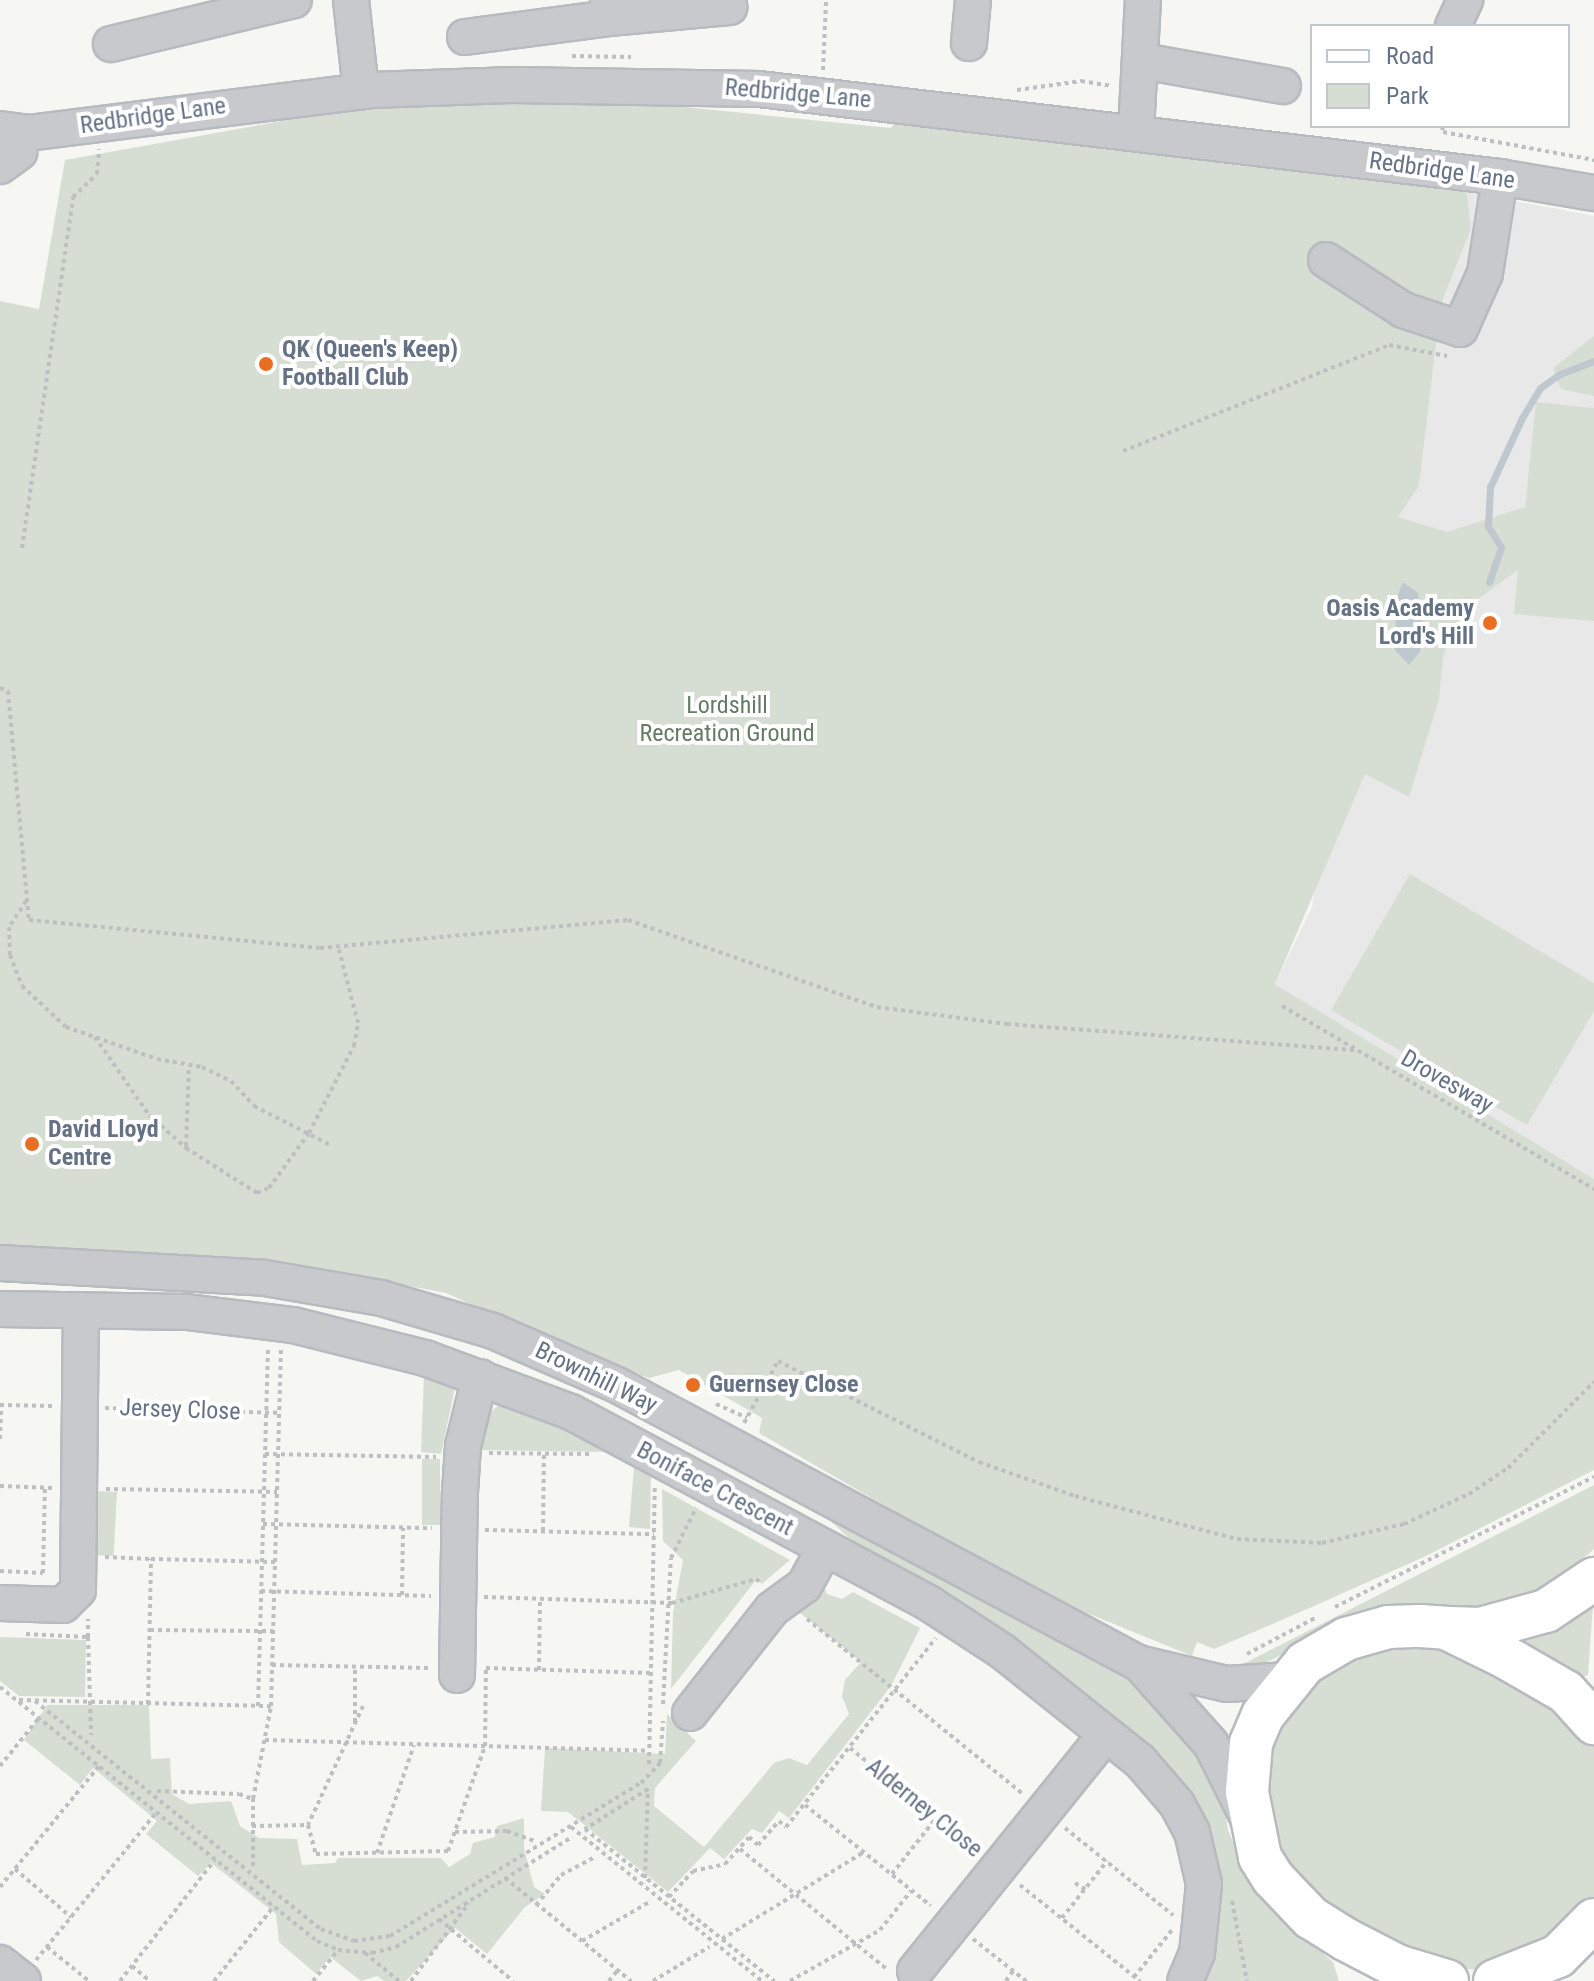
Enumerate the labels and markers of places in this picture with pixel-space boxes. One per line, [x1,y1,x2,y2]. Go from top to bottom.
place label: QK (Queen's Keep) Football Club [282,336,458,392]
marker: QK (Queen's Keep) Football Club [257,355,275,373]
place label: Oasis Academy Lord's Hill [1326,595,1474,651]
marker: Oasis Academy Lord's Hill [1481,614,1499,632]
place label: David Lloyd Centre [48,1116,159,1172]
marker: David Lloyd Centre [23,1135,41,1153]
place label: Guernsey Close [709,1371,859,1399]
marker: Guernsey Close [684,1376,702,1394]

